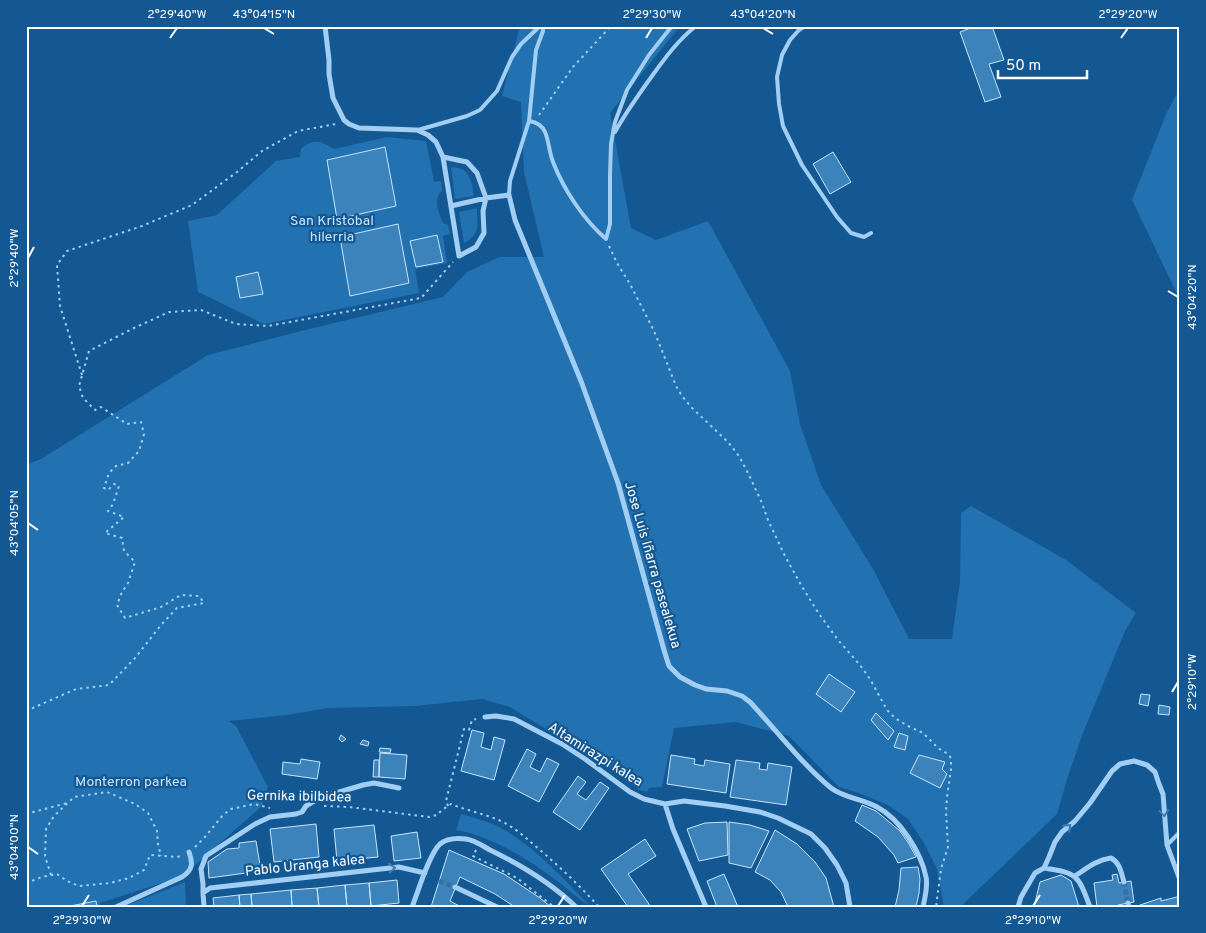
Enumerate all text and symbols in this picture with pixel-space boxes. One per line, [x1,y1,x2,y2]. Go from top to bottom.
text: 2°29'40"W [147,7,207,23]
text: 43°04'15"N [233,7,295,23]
text: 2°29'30"W [622,7,682,23]
text: 43°04'20"N [730,7,796,23]
text: 2°29'20"W [1098,7,1158,23]
scale bar [998,48,1087,80]
text: 50 m [1006,57,1041,76]
park label: San Kristobal hilerria [290,213,374,246]
text: 2°29'40"W [7,228,23,288]
text: 43°04'20"N [1185,264,1201,330]
street label: Jose Luis Iñarra pasealekua [620,480,684,650]
text: 43°04'05"N [7,490,23,556]
text: 2°29'10"W [1185,654,1201,710]
street label: Altamirazpi kalea [544,719,646,791]
park label: Monterron parkea [75,774,187,791]
street label: Gernika ibilbidea [247,788,351,806]
one-way arrow [1159,810,1170,818]
text: 43°04'00"N [7,814,23,880]
one-way arrow [1063,823,1072,832]
street label: Pablo Uranga kalea [244,851,366,881]
one-way arrow [388,863,396,874]
text: 2°29'30"W [52,913,112,929]
text: 2°29'20"W [528,913,588,929]
text: 2°29'10"W [1005,913,1061,929]

